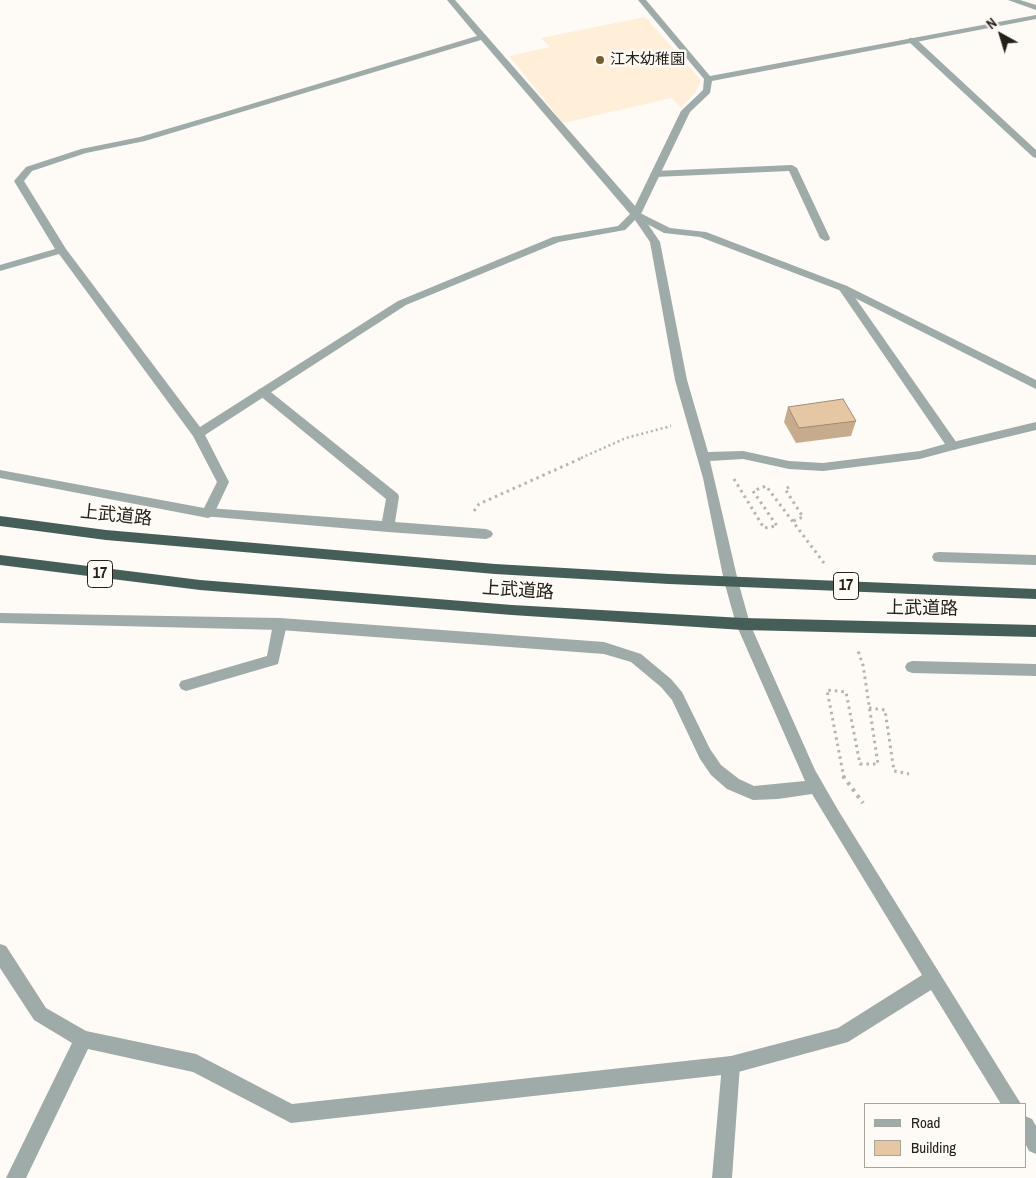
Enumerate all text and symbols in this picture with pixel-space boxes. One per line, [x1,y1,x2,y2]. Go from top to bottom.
north arrow [976,10,1026,60]
text: N [983,14,1000,33]
place label: 江木幼稚園 [610,51,685,69]
marker: 江木幼稚園 [594,54,606,66]
street label: 上武道路 [79,501,153,531]
road number: 17 [88,560,112,588]
road number: 17 [834,572,858,600]
street label: 上武道路 [481,578,555,604]
street label: 上武道路 [886,598,958,620]
legend [864,1103,1026,1168]
text: Road [911,1112,940,1133]
text: Building [911,1137,956,1158]

